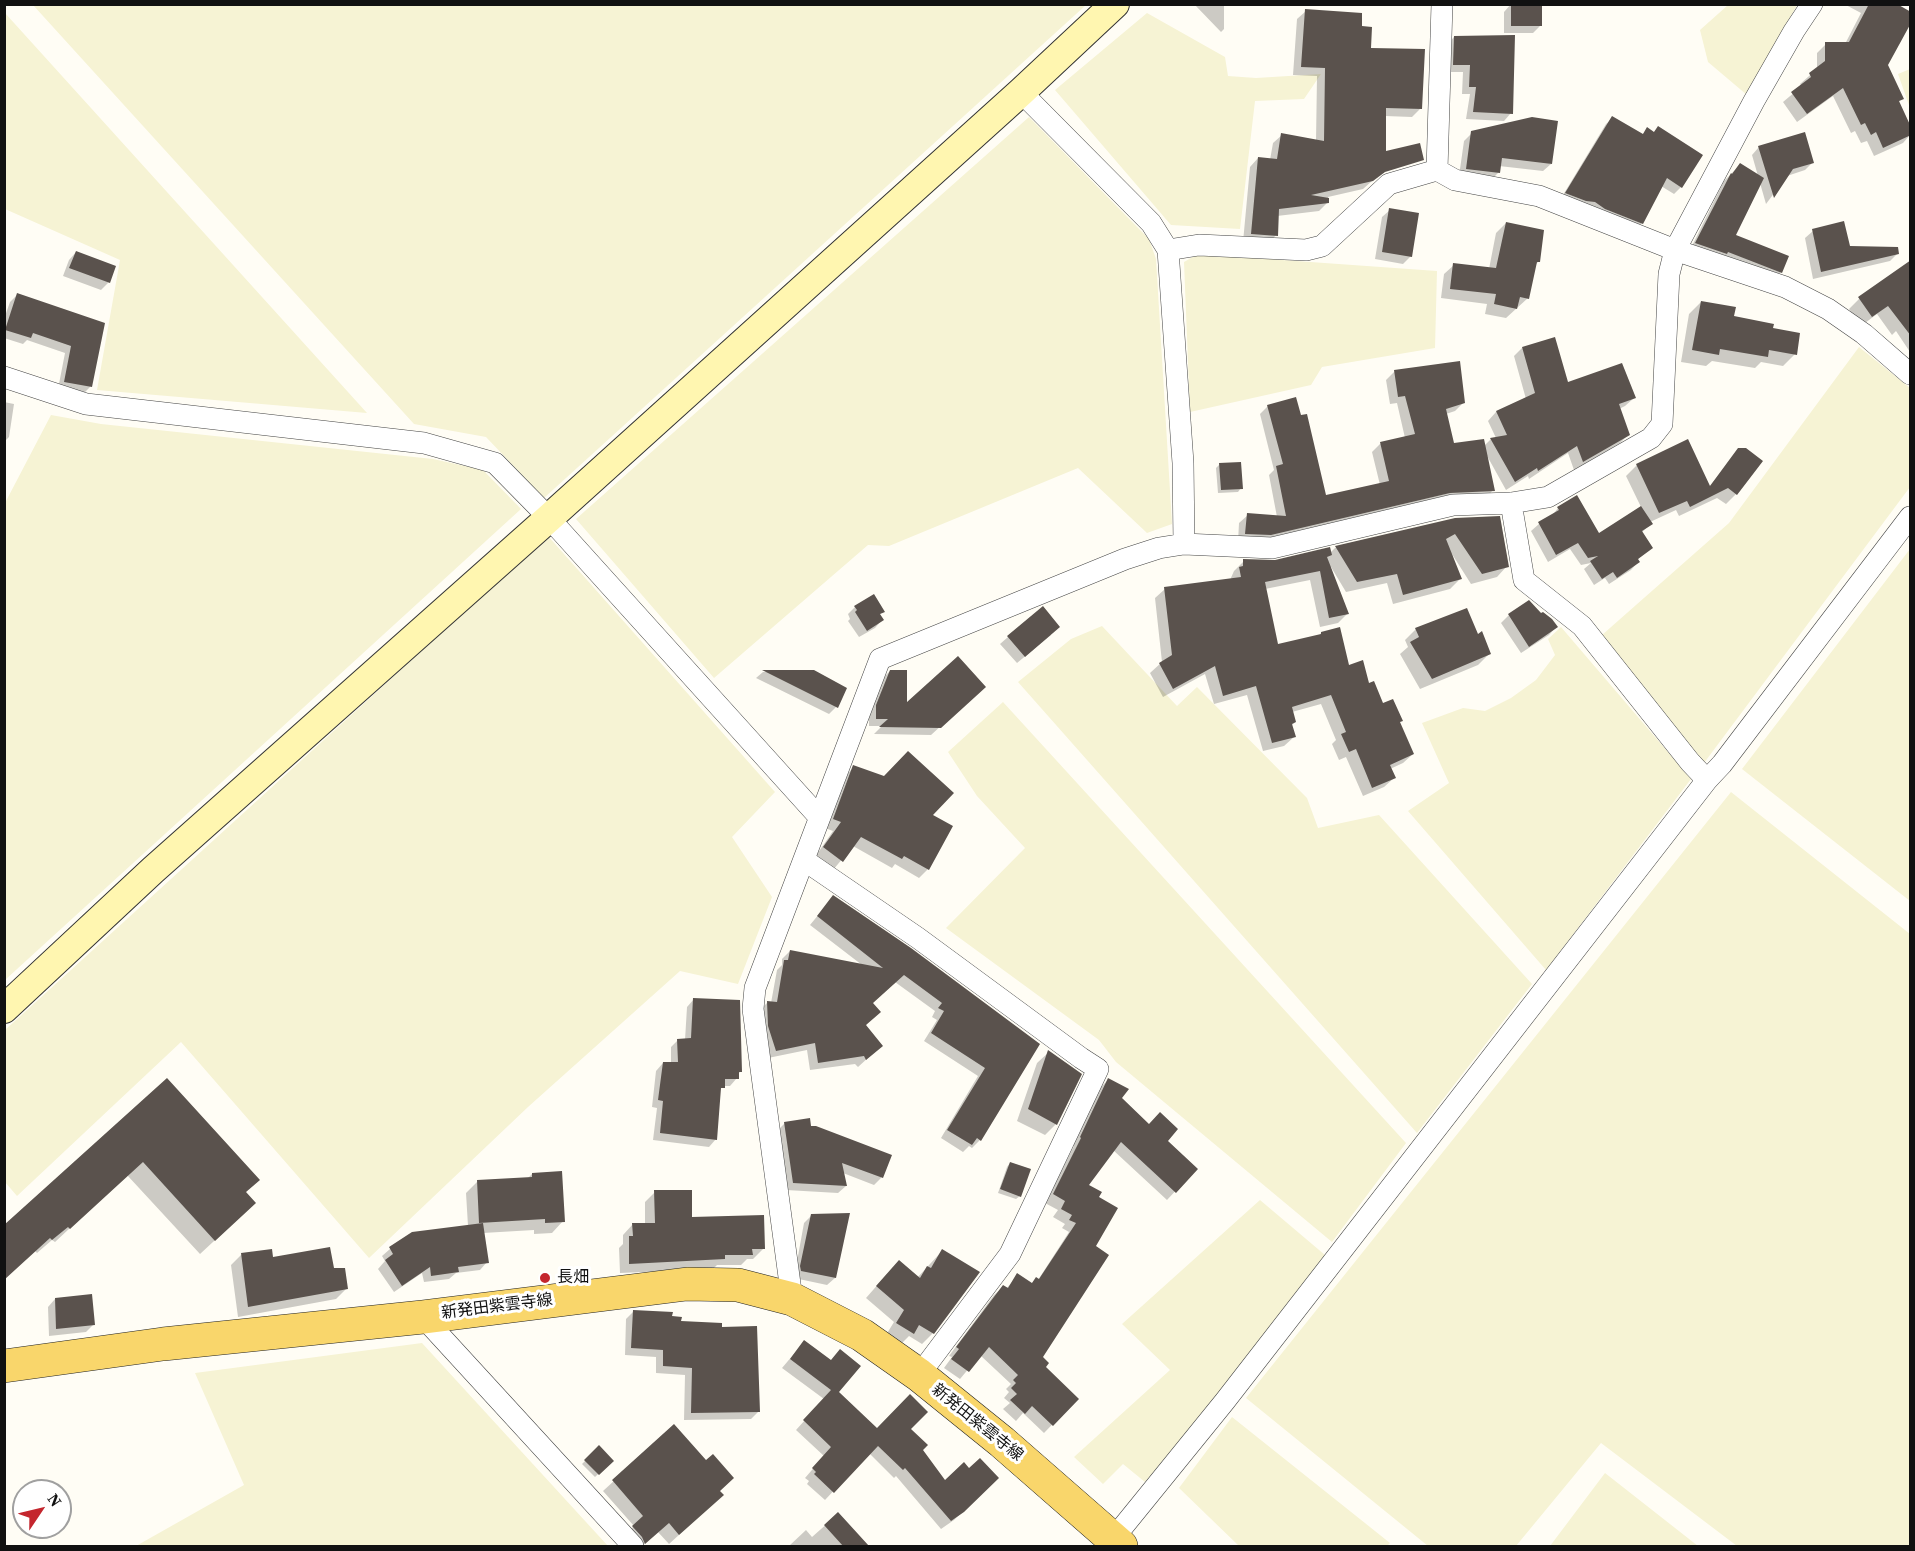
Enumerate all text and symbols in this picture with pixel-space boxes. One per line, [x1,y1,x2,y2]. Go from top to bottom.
place label: 長畑 [557,1268,589,1288]
marker: 長畑 [538,1271,552,1285]
street label: 新発田紫雲寺線 [440,1291,554,1323]
street label: 新発田紫雲寺線 [927,1380,1027,1466]
north arrow [12,1479,72,1539]
text: N [43,1489,67,1511]

